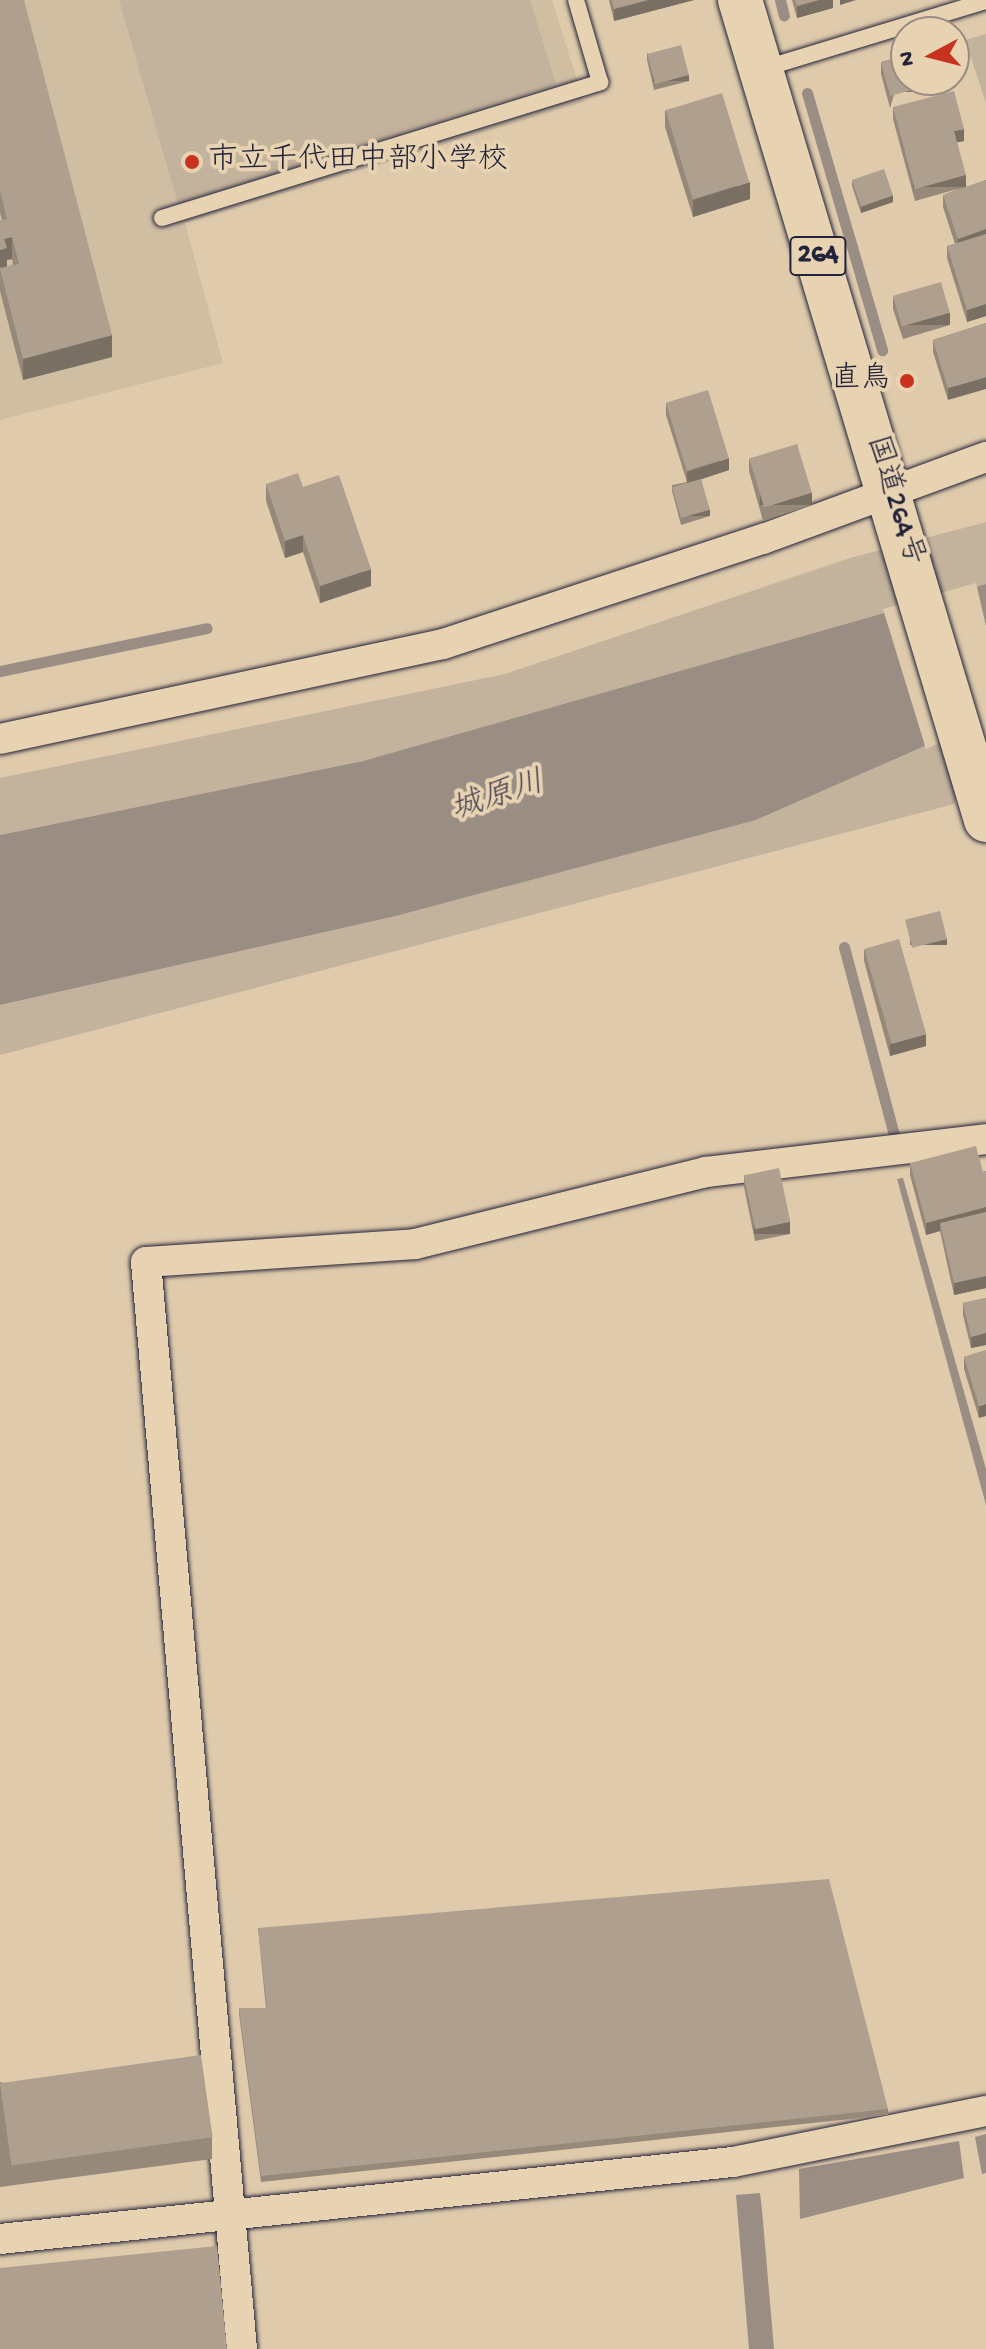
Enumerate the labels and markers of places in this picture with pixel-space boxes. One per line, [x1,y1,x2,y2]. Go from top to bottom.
place label: 市立千代田中部小学校 [208,144,508,180]
marker: 市立千代田中部小学校 [183,153,201,171]
place label: 直鳥 [831,363,891,399]
marker: 直鳥 [898,372,916,390]

